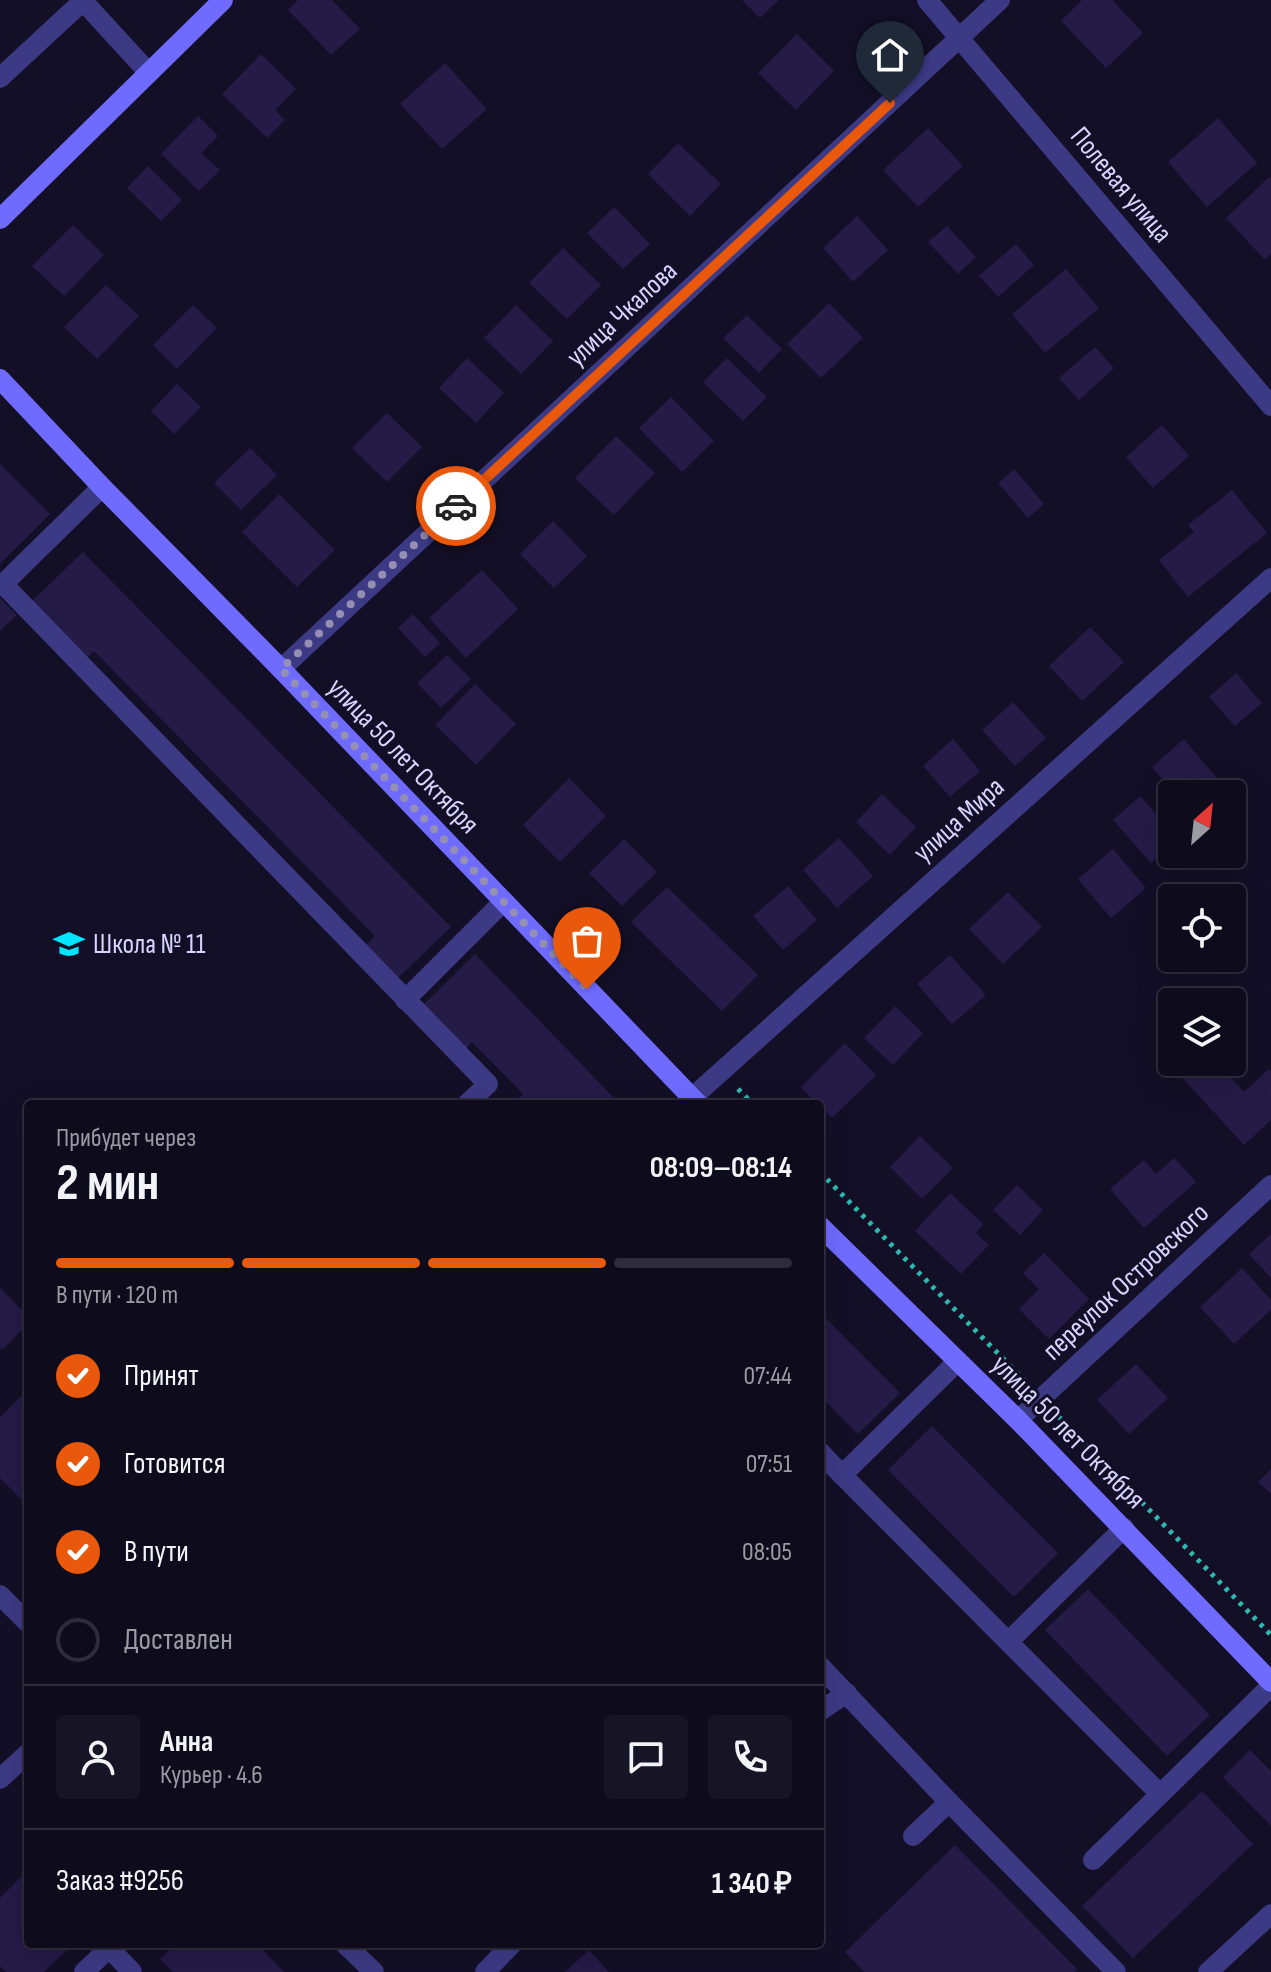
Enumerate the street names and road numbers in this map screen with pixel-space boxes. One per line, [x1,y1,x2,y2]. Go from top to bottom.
street label: Полевая улица [1063,121,1179,249]
street label: улица Чкалова [560,255,684,373]
street label: улица 50 лет Октября [320,671,486,841]
street label: улица Мира [907,771,1011,869]
street label: переулок Островского [1036,1197,1216,1367]
street label: улица 50 лет Октября [984,1348,1152,1516]

